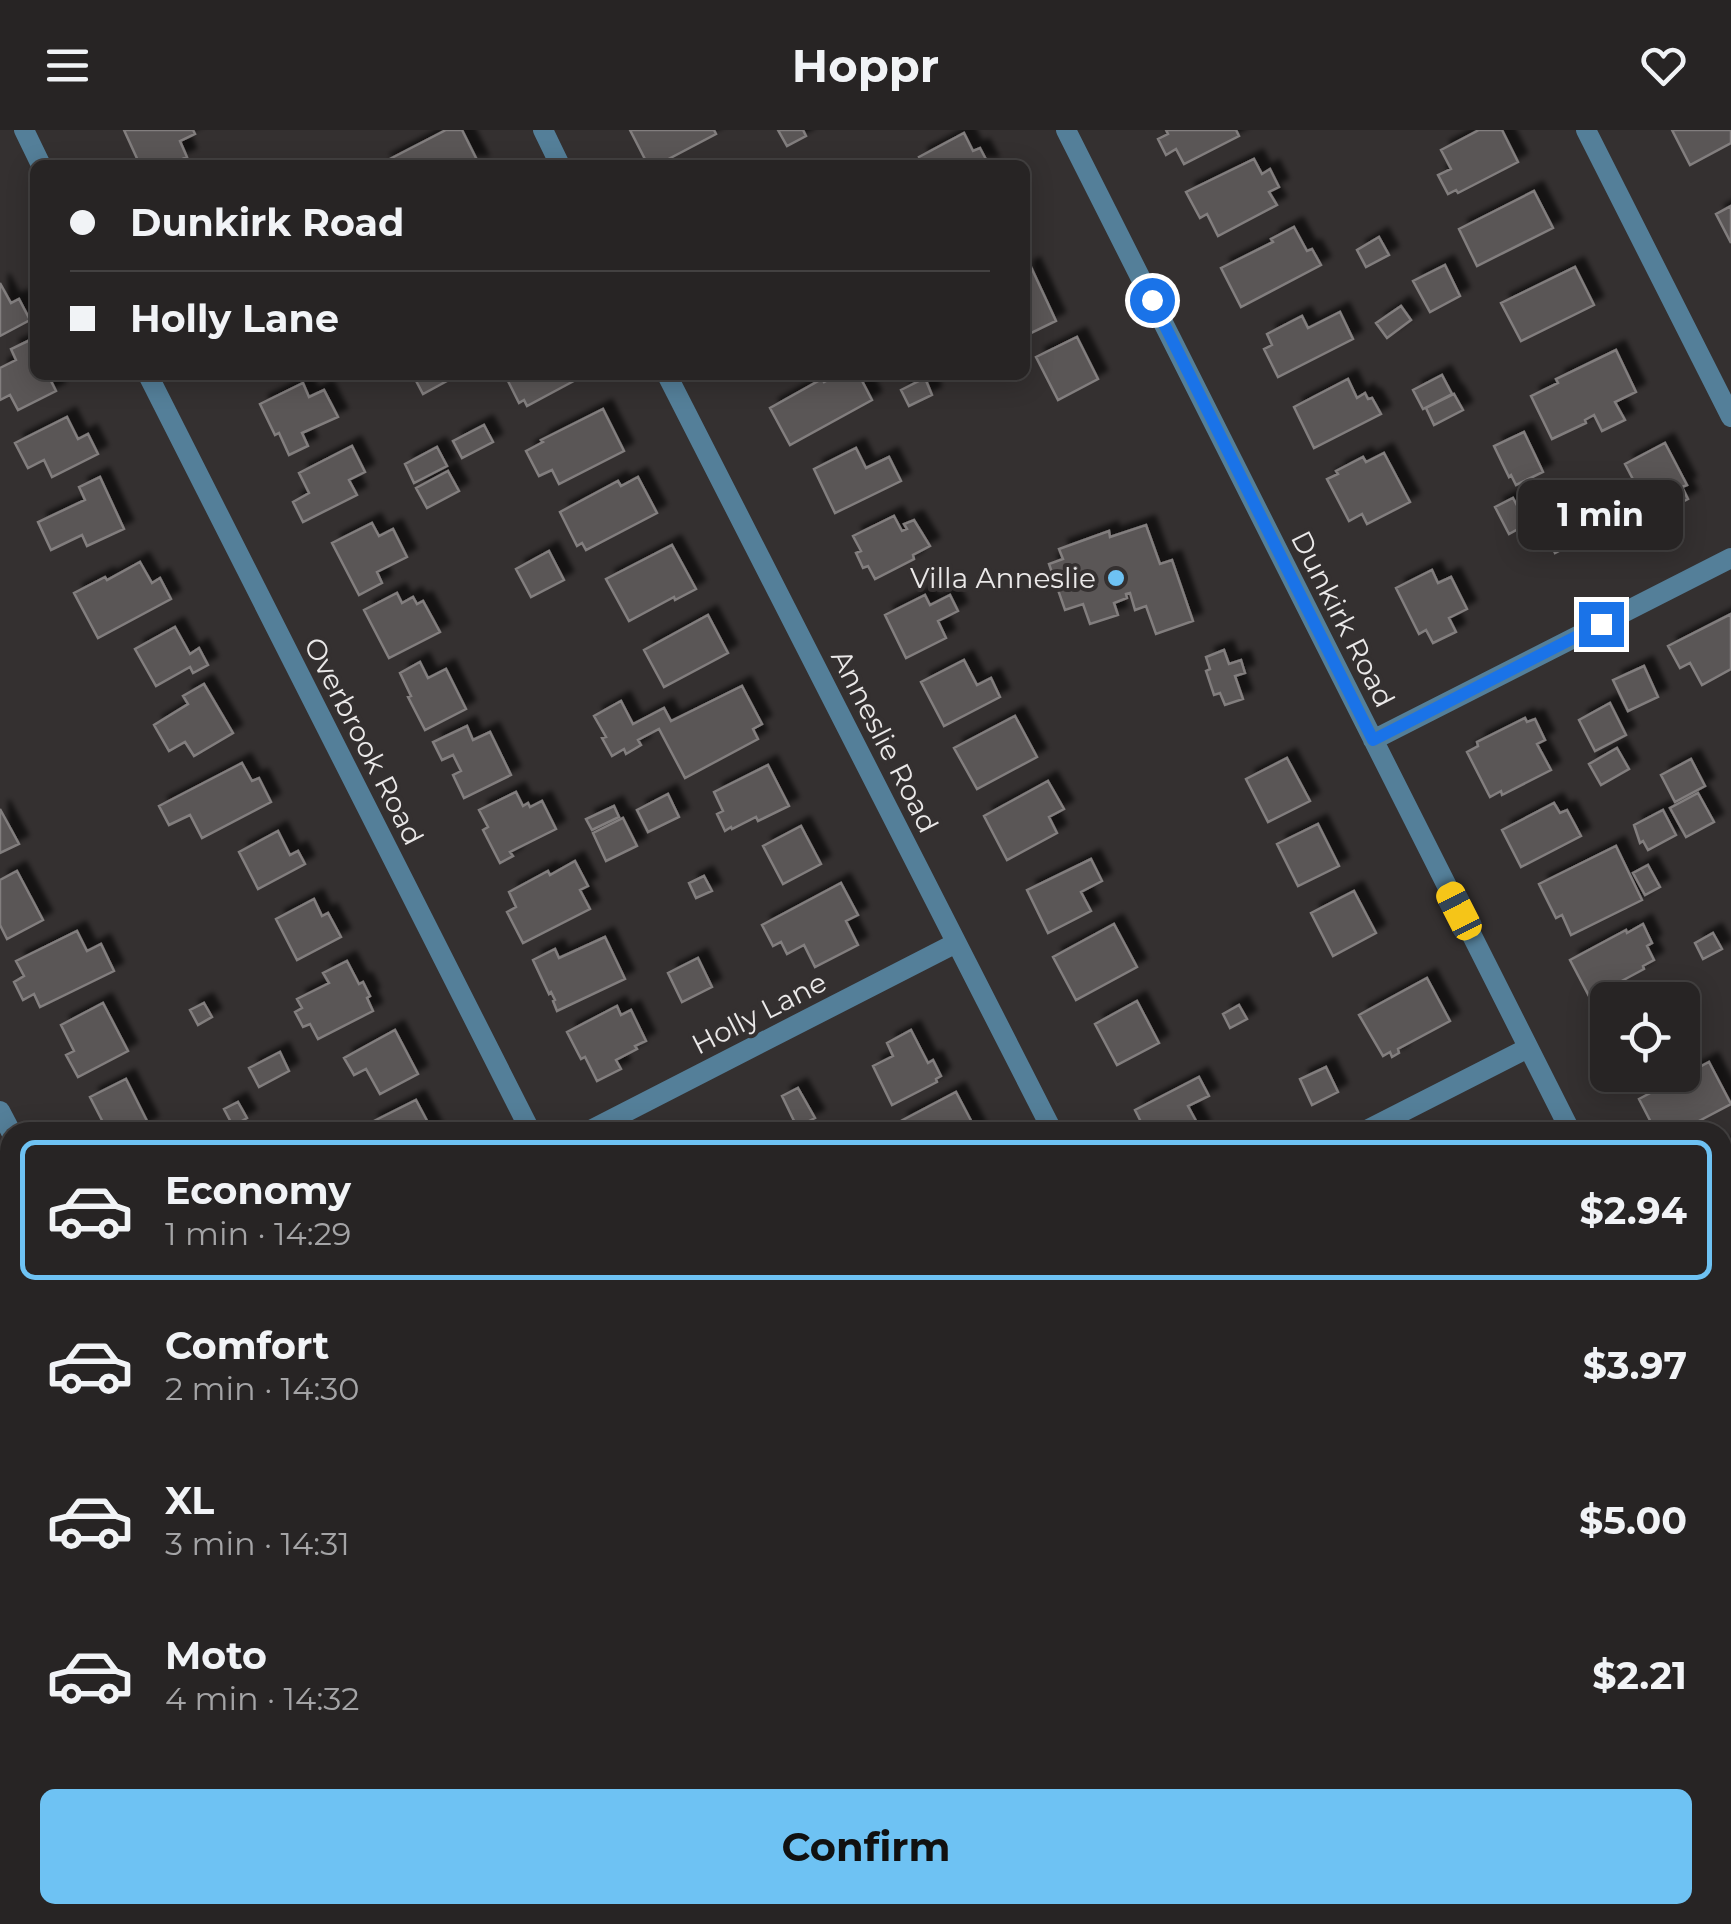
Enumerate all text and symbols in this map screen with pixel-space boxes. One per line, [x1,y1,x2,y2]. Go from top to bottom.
icon: menu [40,38,95,93]
text: Hoppr [792,38,939,93]
icon: heart [1636,38,1691,93]
text: Dunkirk Road [130,199,404,246]
route start [1130,278,1175,323]
text: Holly Lane [130,295,339,342]
callout: 1 min [1518,479,1684,549]
text: 1 min [1557,495,1644,534]
street label: Dunkirk Road [1284,525,1402,713]
place label: Villa Anneslie [910,561,1096,595]
marker: Villa Anneslie [1105,567,1127,589]
route end [1579,602,1624,647]
street label: Overbrook Road [297,632,431,850]
street label: Anneslie Road [824,644,946,838]
car [1432,877,1486,945]
street label: Holly Lane [686,965,832,1061]
map controls [1590,982,1700,1092]
button: locate [1590,982,1700,1092]
icon: car [45,1165,135,1255]
text: Economy [165,1167,351,1214]
text: $2.94 [1580,1187,1687,1234]
text: 1 min · 14:29 [165,1214,351,1253]
icon: car [45,1320,135,1410]
text: Comfort [165,1322,329,1369]
text: $3.97 [1583,1342,1687,1389]
text: 2 min · 14:30 [165,1369,360,1408]
icon: car [45,1475,135,1565]
text: XL [165,1477,214,1524]
text: $5.00 [1579,1497,1687,1544]
text: 3 min · 14:31 [165,1524,350,1563]
icon: car [45,1630,135,1720]
text: Moto [165,1632,267,1679]
text: $2.21 [1592,1652,1687,1699]
text: 4 min · 14:32 [165,1679,359,1718]
button: Confirm [40,1789,1692,1904]

